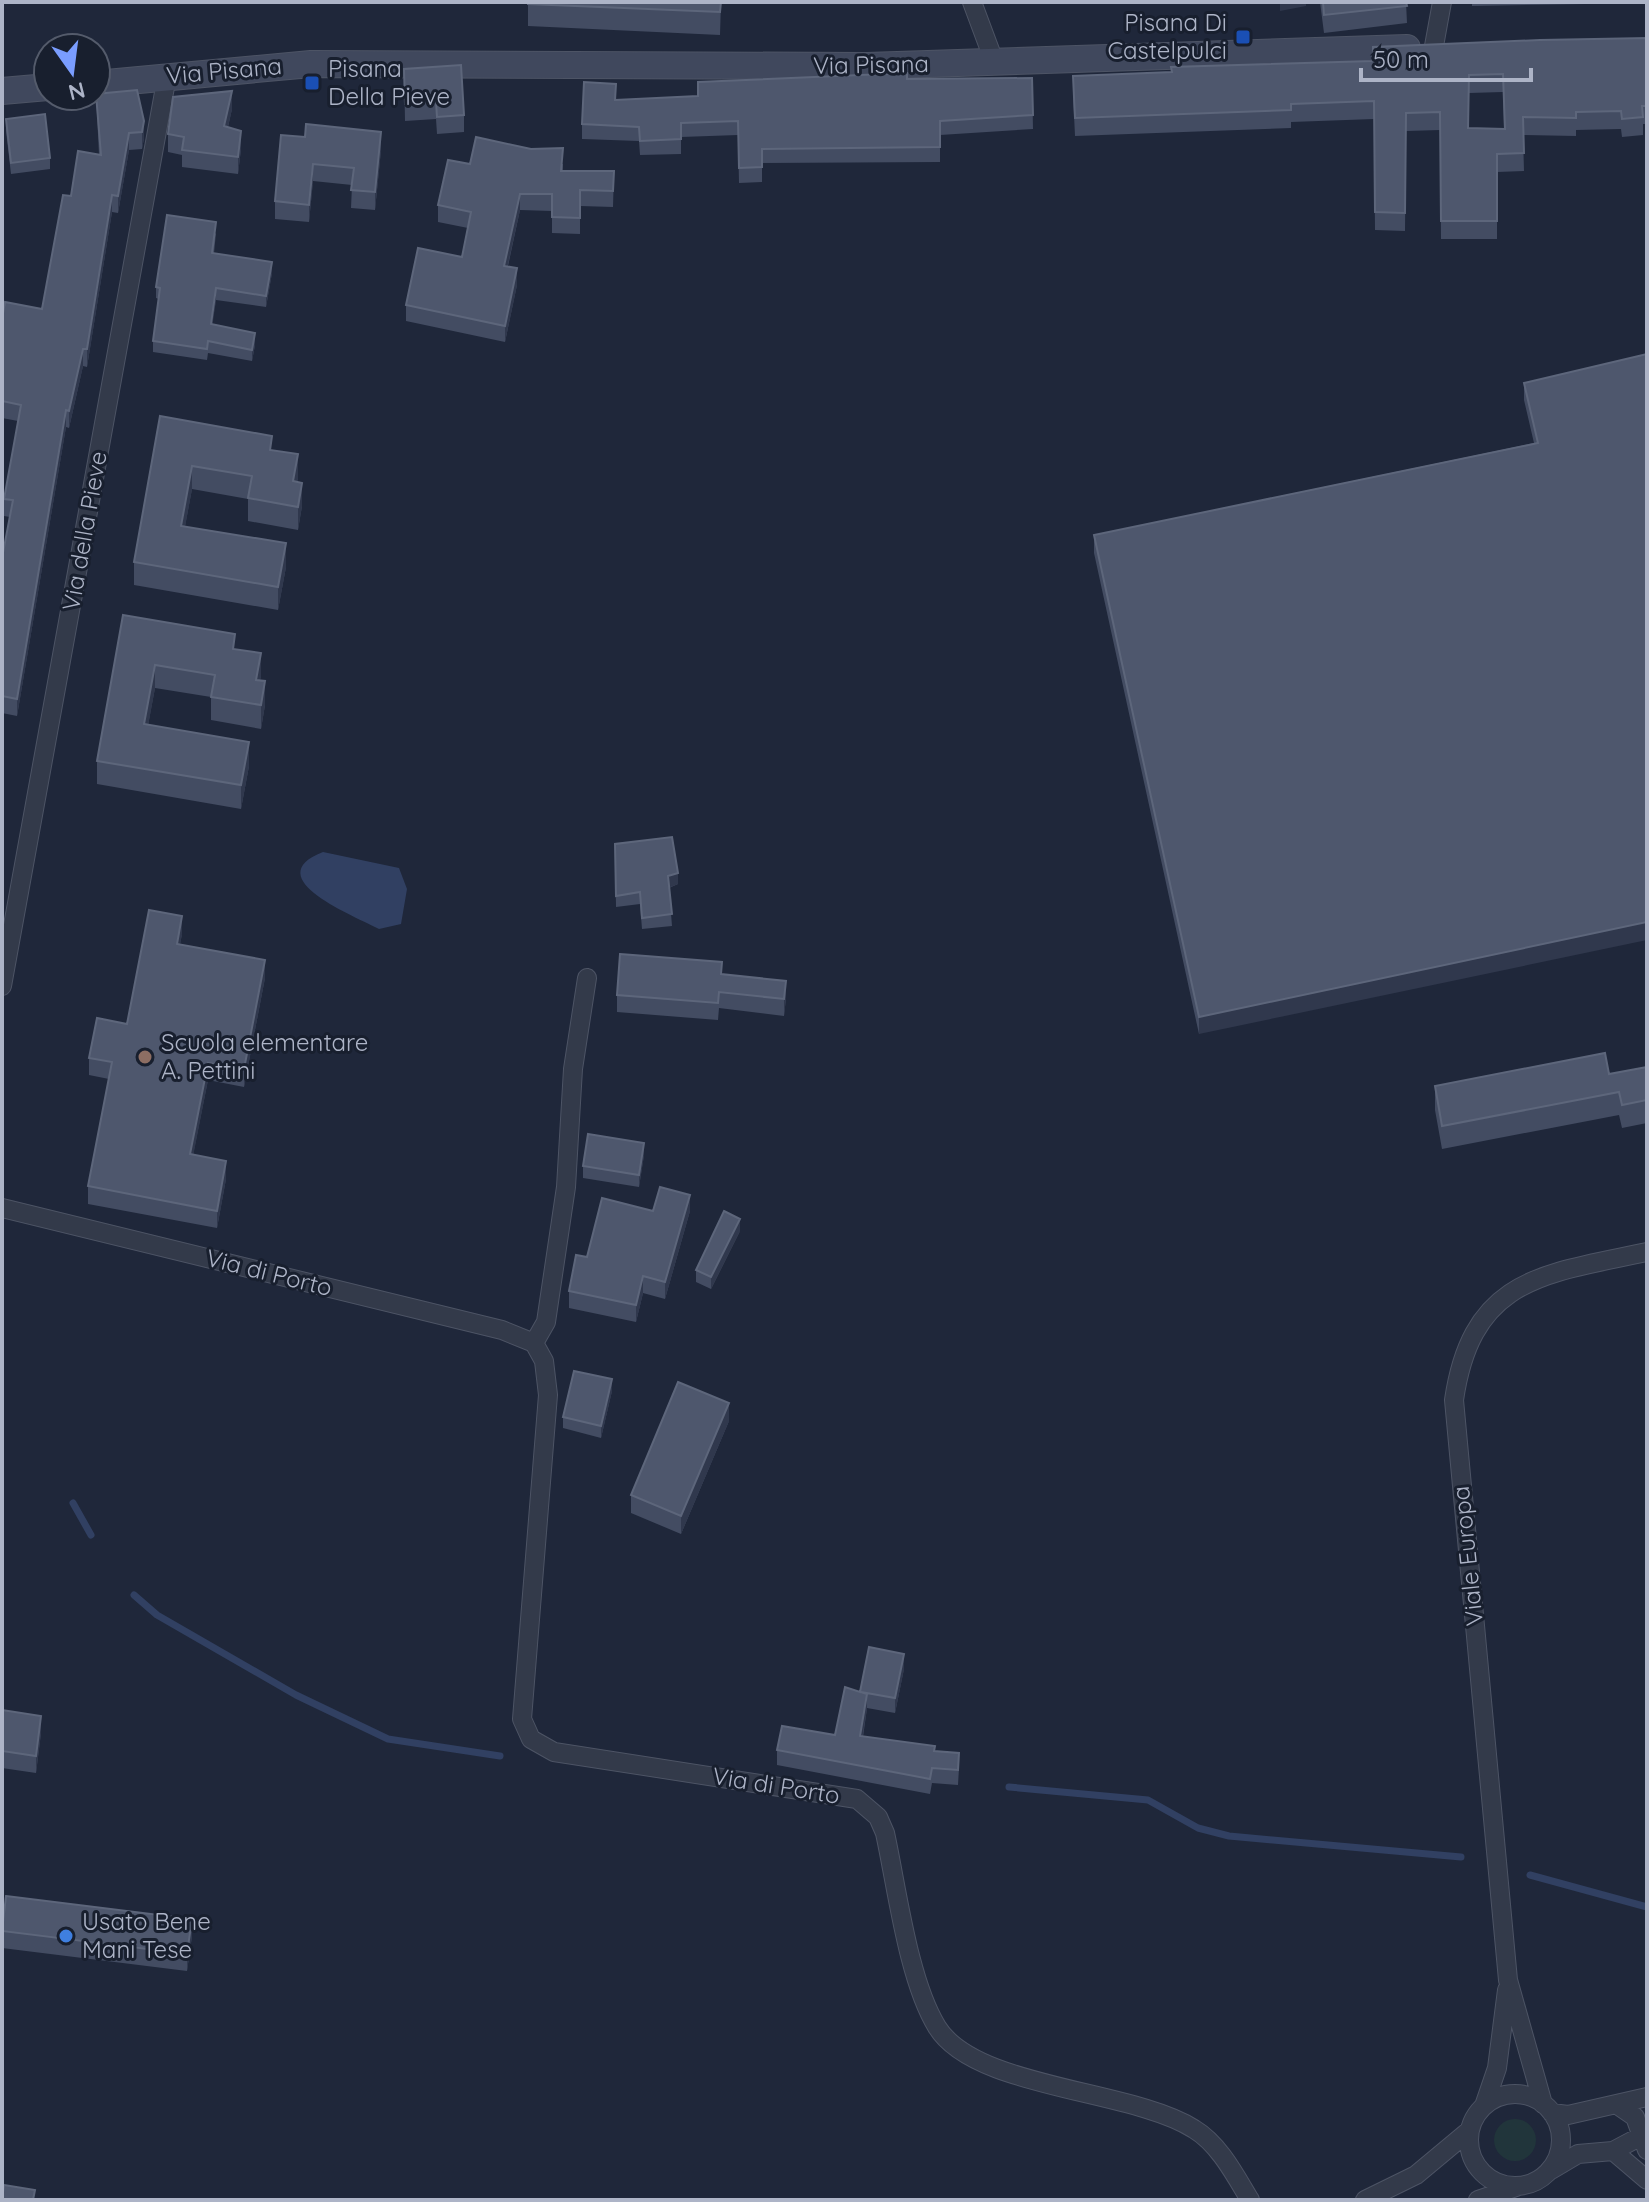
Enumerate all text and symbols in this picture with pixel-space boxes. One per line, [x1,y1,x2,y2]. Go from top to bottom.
place label: Pisana Di Castelpulci [1107,7,1227,65]
marker: Pisana Di Castelpulci [1234,28,1252,46]
north arrow [32,32,112,112]
scale bar [1361,32,1531,82]
text: 50 m [1373,44,1429,74]
street label: Via Pisana [813,48,929,80]
street label: Via Pisana [165,50,283,90]
place label: Pisana Della Pieve [328,53,450,111]
marker: Pisana Della Pieve [303,74,321,92]
text: N [66,76,88,107]
street label: Via della Pieve [55,449,113,613]
place label: Scuola elementare A. Pettini [161,1027,368,1085]
marker: Scuola elementare A. Pettini [136,1048,154,1066]
street label: Via di Porto [203,1242,335,1302]
street label: Viale Europa [1445,1485,1489,1627]
street label: Via di Porto [710,1760,842,1810]
place label: Usato Bene Mani Tese [82,1906,211,1964]
marker: Usato Bene Mani Tese [57,1927,75,1945]

